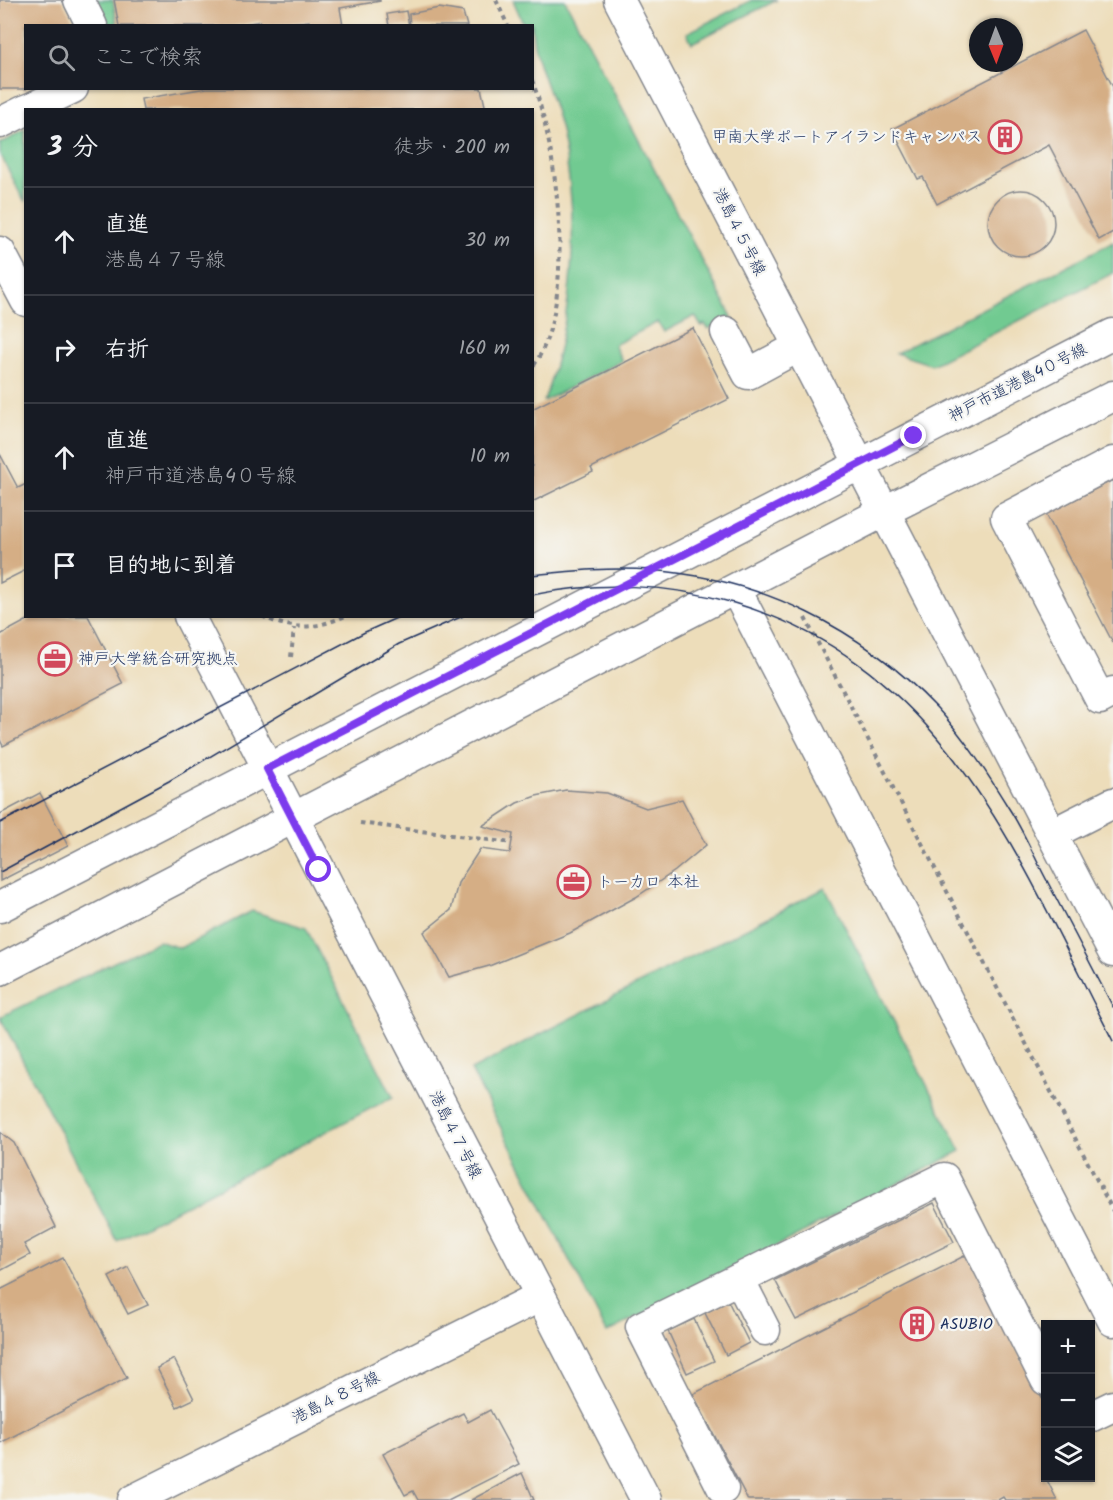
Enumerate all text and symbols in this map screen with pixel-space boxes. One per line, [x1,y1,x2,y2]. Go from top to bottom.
north arrow [969,18,1023,72]
search box [24,24,534,90]
icon: search [45,41,78,74]
text: ここで検索 [93,41,203,76]
building icon: 甲南大学ポートアイランドキャンパス [987,119,1023,155]
place label: 甲南大学ポートアイランドキャンパス [712,125,982,150]
text: 3 分 [48,127,98,169]
text: 徒歩 · 200 m [394,132,510,164]
street label: 港島４５号線 [706,184,772,280]
text: 直進 [105,208,149,243]
icon: ahead [48,225,81,258]
text: 30 m [465,225,510,257]
text: 港島４７号線 [105,245,225,277]
icon: right [48,333,81,366]
text: 右折 [105,333,149,368]
text: 160 m [459,333,510,365]
street label: 神戸市道港島4０号線 [944,337,1092,429]
route end [900,422,926,448]
text: 直進 [105,424,149,459]
icon: ahead [48,441,81,474]
text: 10 m [470,441,510,473]
text: 神戸市道港島4０号線 [105,461,296,493]
icon: arrive [48,549,81,582]
text: 目的地に到着 [105,549,237,584]
office icon: 神戸大学統合研究拠点 [37,641,73,677]
place label: 神戸大学統合研究拠点 [78,647,238,672]
route start [305,856,331,882]
office icon: トーカロ 本社 [556,864,592,900]
place label: トーカロ 本社 [597,870,699,895]
street label: 港島４７号線 [422,1087,488,1183]
building icon: ASUBIO [899,1306,935,1342]
place label: ASUBIO [940,1312,993,1337]
map controls [1041,1320,1095,1482]
button: + [1041,1320,1095,1374]
street label: 港島４８号線 [288,1365,384,1431]
button: − [1041,1374,1095,1428]
button: layers [1041,1428,1095,1482]

